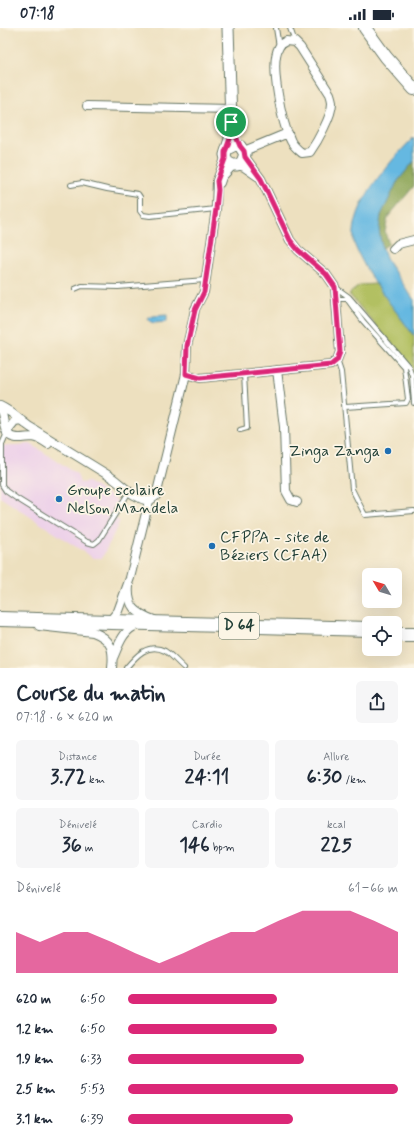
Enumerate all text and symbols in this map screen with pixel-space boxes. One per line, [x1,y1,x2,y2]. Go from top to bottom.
text: 07:18 [20,4,55,24]
pin [214,105,248,139]
icon: arrive [220,111,242,133]
place label: Zinga Zanga [289,441,380,463]
marker: Zinga Zanga [383,446,393,456]
place label: Groupe scolaire Nelson Mandela [67,480,179,519]
marker: Groupe scolaire Nelson Mandela [54,494,64,504]
place label: CFPPA - site de Béziers (CFAA) [220,527,330,566]
marker: CFPPA - site de Béziers (CFAA) [207,541,217,551]
north arrow [362,568,402,608]
map controls [362,568,402,656]
road number: D 64 [219,613,259,639]
button: locate [362,616,402,656]
text: Course du matin [16,680,166,708]
button: share [356,681,398,723]
text: 07:18 · 6 × 620 m [16,709,113,726]
text: Distance [58,750,97,764]
text: Durée [193,750,221,764]
text: Allure [323,750,350,764]
text: 3.72 [50,764,86,791]
text: 24:11 [185,764,229,791]
text: 6:30 [306,764,342,791]
text: km [86,773,105,787]
text: /km [342,773,366,787]
text: Dénivelé [59,818,97,832]
text: Cardio [192,818,222,832]
text: kcal [327,818,346,832]
text: 36 [62,832,82,859]
text: 146 [179,832,210,859]
text: 225 [321,832,352,859]
text: m [82,841,94,855]
text: bpm [210,841,235,855]
text: Dénivelé [16,880,61,897]
text: 61–66 m [348,880,398,897]
text: 620 m [16,991,51,1008]
text: 6:50 [80,991,105,1008]
text: 1.2 km [16,1021,53,1038]
text: 6:50 [80,1021,105,1038]
text: 1.9 km [16,1051,53,1068]
text: 6:33 [80,1051,102,1068]
text: 2.5 km [16,1081,55,1098]
text: 5:53 [80,1081,105,1098]
text: 3.1 km [16,1111,53,1128]
text: 6:39 [80,1111,104,1128]

